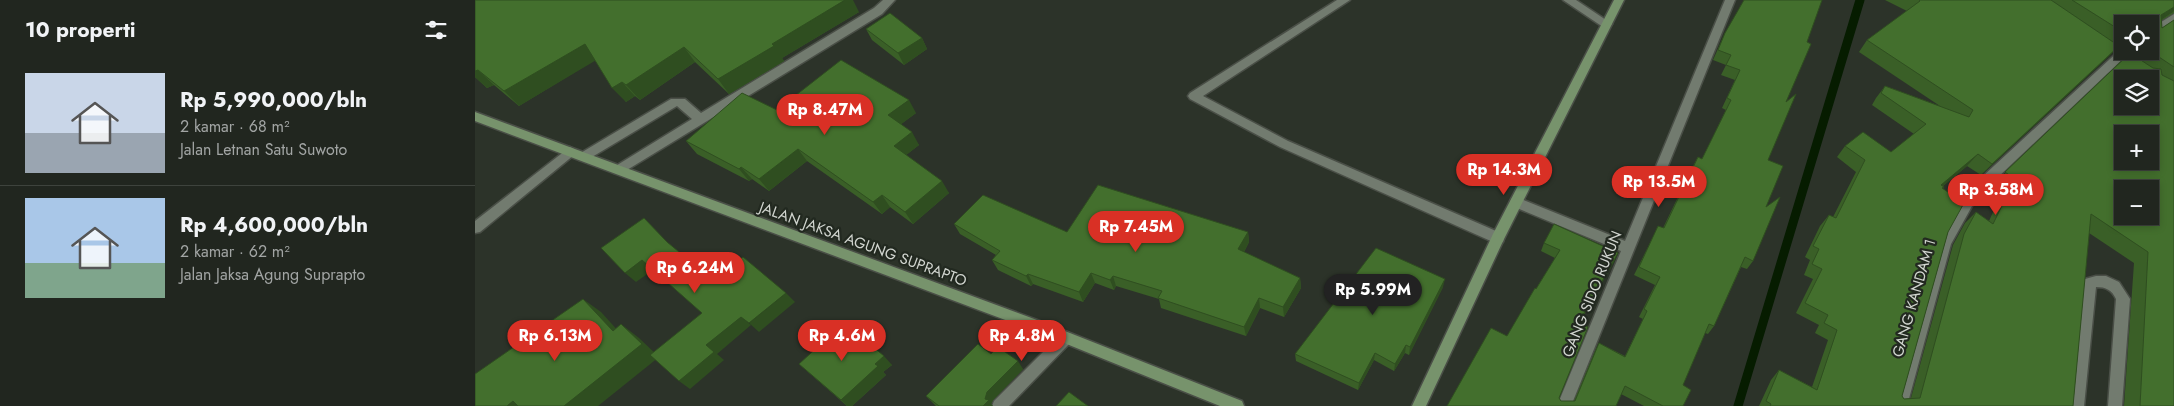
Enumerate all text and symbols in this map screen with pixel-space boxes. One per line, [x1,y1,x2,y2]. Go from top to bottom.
text: 10 properti [25,15,136,45]
map controls [2114,15,2159,225]
button: locate [2114,15,2159,60]
icon: filters [422,16,450,44]
button: layers [2114,70,2159,115]
text: Rp 5,990,000/bln [180,85,367,115]
icon: home [65,93,125,153]
pin: Rp 8.47M [773,94,877,136]
text: Rp 8.47M [787,98,863,121]
text: 2 kamar · 68 m² [180,115,289,138]
button: + [2114,125,2159,170]
text: Jalan Letnan Satu Suwoto [180,138,347,161]
pin: Rp 14.3M [1452,154,1556,196]
text: Rp 14.3M [1467,158,1541,181]
pin: Rp 13.5M [1607,166,1711,208]
text: Rp 13.5M [1623,170,1695,193]
pin: Rp 3.58M [1944,174,2048,216]
text: Rp 3.58M [1959,178,2033,201]
button: − [2114,180,2159,225]
street label: JALAN JAKSA AGUNG SUPRAPTO [754,195,970,292]
text: Rp 4,600,000/bln [180,210,368,240]
pin: Rp 7.45M [1084,210,1188,253]
text: Rp 7.45M [1099,215,1173,238]
icon: home [65,218,125,278]
street label: GANG SIDO RUKUN [1557,227,1627,361]
street label: GANG KANDAM 1 [1887,236,1941,360]
text: 2 kamar · 62 m² [180,240,290,263]
pin: Rp 6.24M [643,252,747,294]
text: Rp 6.24M [657,256,733,279]
text: Jalan Jaksa Agung Suprapto [180,263,365,286]
pin: Rp 5.99M [1321,274,1425,316]
text: Rp 5.99M [1335,278,1411,301]
pin: Rp 6.13M [503,320,607,362]
pin: Rp 4.6M [796,320,888,362]
pin: Rp 4.8M [976,320,1068,362]
text: Rp 6.13M [518,324,592,347]
text: Rp 4.6M [809,324,875,347]
text: Rp 4.8M [989,324,1055,347]

